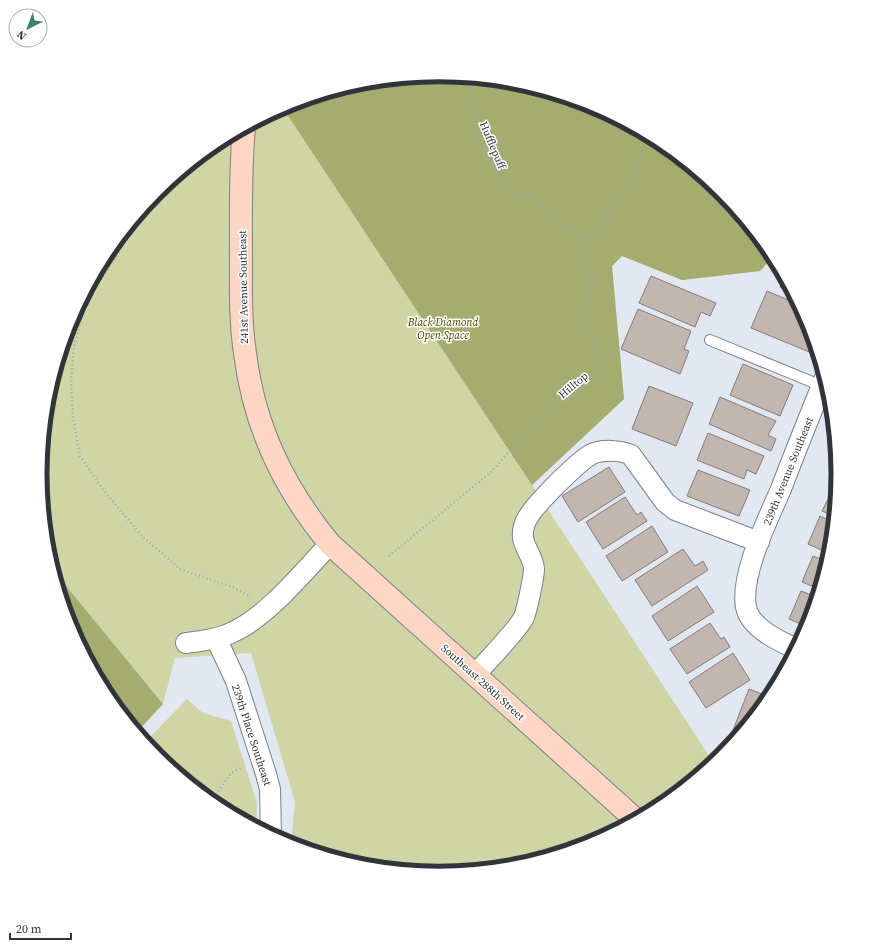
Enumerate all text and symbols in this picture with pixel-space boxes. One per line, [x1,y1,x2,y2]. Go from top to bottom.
north arrow [8,8,48,48]
text: N [14,27,30,43]
street label: Hufflepuff [476,119,510,173]
street label: 241st Avenue Southeast [235,230,252,344]
park label: Black Diamond Open Space [407,315,479,343]
street label: Hilltop [555,369,591,402]
street label: 239th Avenue Southeast [760,414,817,528]
street label: Southeast 288th Street [438,641,528,724]
street label: 239th Place Southeast [228,683,275,788]
scale bar [10,915,71,941]
text: 20 m [16,921,42,937]

